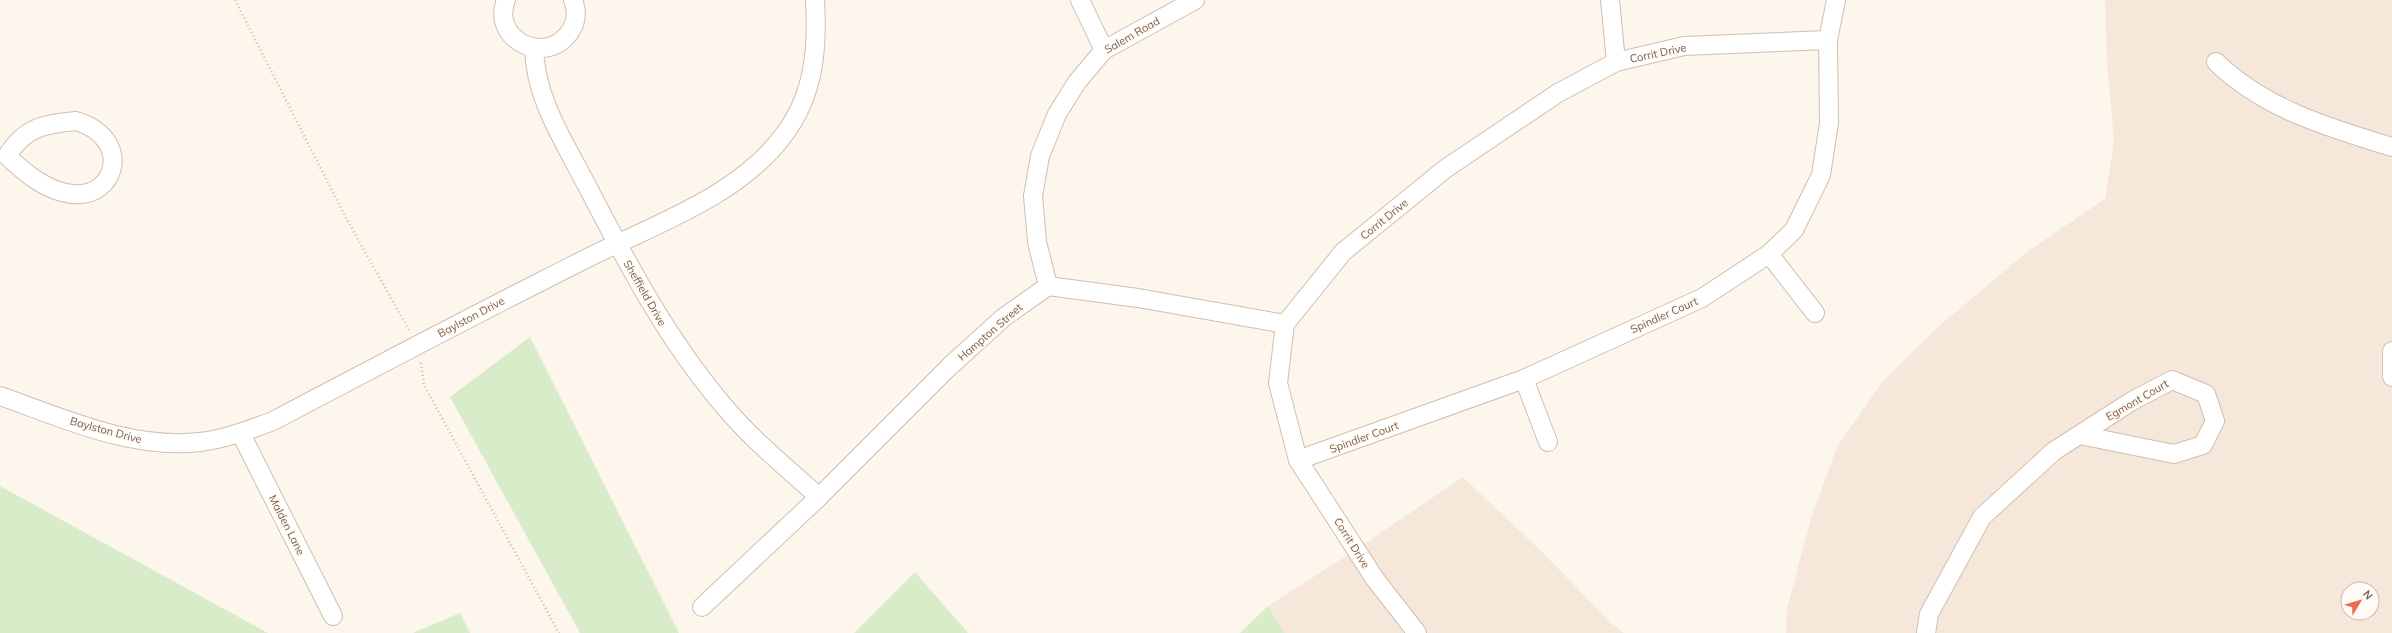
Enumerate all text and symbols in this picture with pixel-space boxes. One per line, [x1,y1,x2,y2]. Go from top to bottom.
street label: Salem Road [1102,14,1162,56]
street label: Corrit Drive [1629,40,1687,66]
street label: Corrit Drive [1357,196,1411,242]
street label: Sheffield Drive [620,258,670,328]
street label: Baylston Drive [435,293,507,341]
street label: Spindler Court [1628,294,1700,336]
street label: Hampton Street [955,300,1025,364]
street label: Egmont Court [2103,376,2171,424]
street label: Baylston Drive [69,414,143,446]
street label: Spindler Court [1328,418,1401,456]
street label: Malden Lane [266,493,308,557]
street label: Corrit Drive [1331,515,1373,571]
north arrow [2340,581,2380,621]
text: N [2360,587,2376,602]

